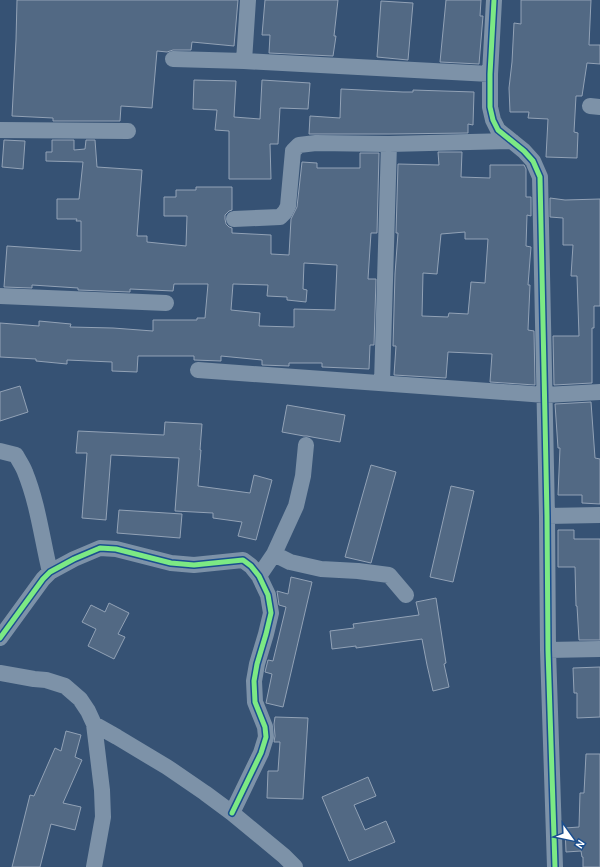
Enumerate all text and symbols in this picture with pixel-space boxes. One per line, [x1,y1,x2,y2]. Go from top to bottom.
north arrow [552,819,592,859]
text: N [572,837,588,851]

